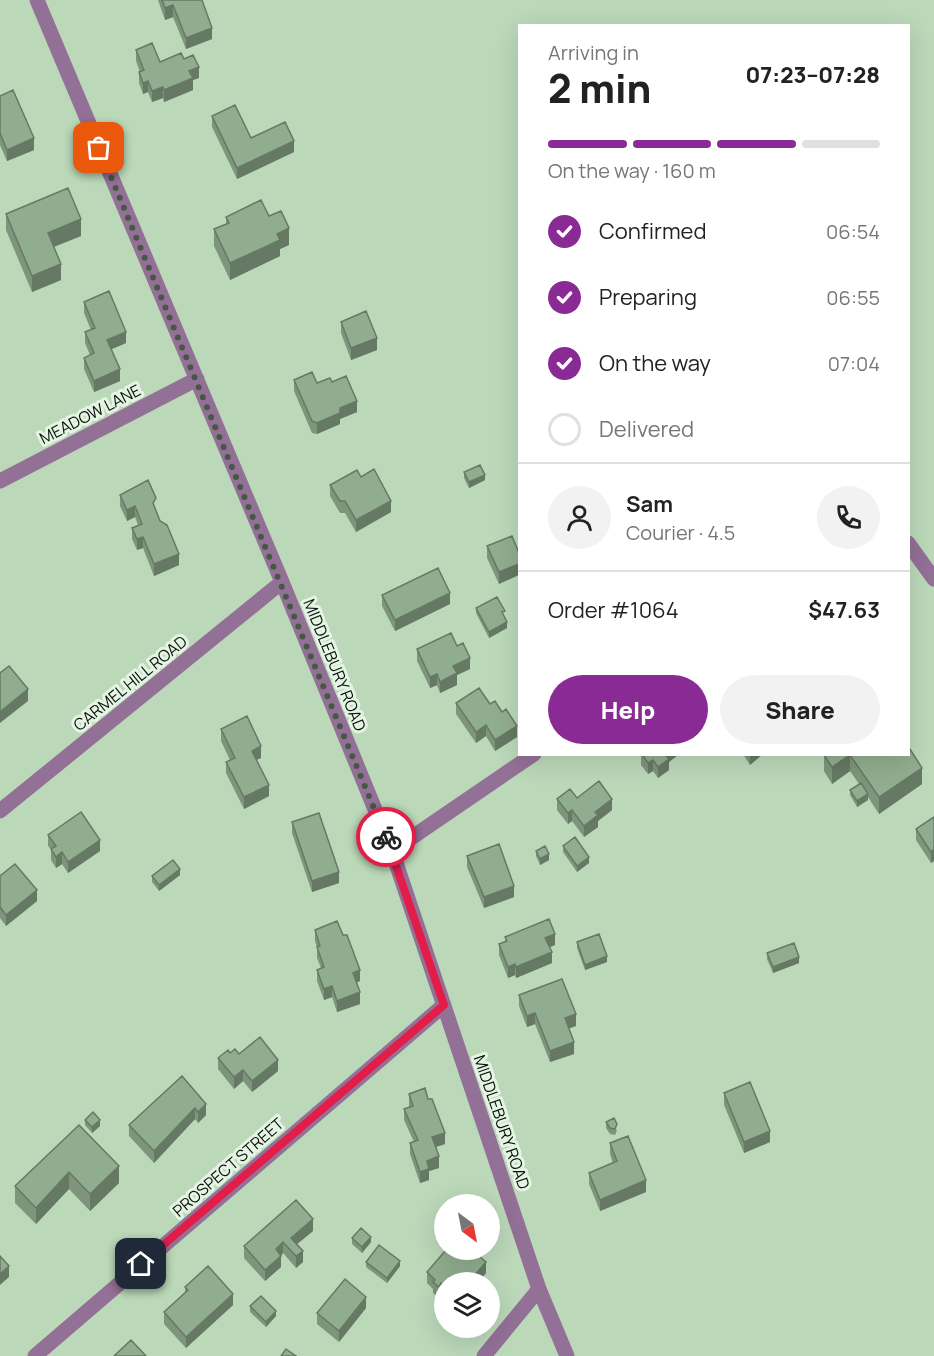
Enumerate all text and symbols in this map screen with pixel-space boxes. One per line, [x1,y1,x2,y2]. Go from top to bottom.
text: Arriving in [548,39,639,66]
text: 07:23–07:28 [746,60,880,90]
text: 2 min [548,61,651,115]
pin [73,122,124,173]
icon: bag [82,131,115,164]
text: On the way · 160 m [548,157,716,184]
icon: check [548,215,581,248]
text: Confirmed [599,216,707,246]
text: 06:54 [826,218,880,245]
icon: check [548,281,581,314]
text: Preparing [599,282,697,312]
text: 06:55 [826,284,880,311]
icon: check [548,347,581,380]
text: On the way [599,348,711,378]
text: 07:04 [828,350,880,377]
street label: MEADOW LANE [36,379,144,449]
text: Delivered [599,414,694,444]
button: person [548,486,611,549]
button: phone [817,486,880,549]
text: Sam [626,489,673,519]
text: Courier · 4.5 [626,519,735,546]
text: Order #1064 [548,595,679,625]
text: $47.63 [808,595,880,625]
street label: MIDDLEBURY ROAD [298,596,372,735]
street label: CARMEL HILL ROAD [69,630,192,736]
button: Help [548,675,708,744]
button: Share [720,675,880,744]
courier [356,807,416,867]
icon: bike [370,821,403,854]
street label: MIDDLEBURY ROAD [469,1052,535,1192]
street label: PROSPECT STREET [168,1112,289,1221]
north arrow [434,1194,500,1260]
map controls [434,1194,500,1338]
pin [115,1238,166,1289]
icon: home [124,1247,157,1280]
button: layers [434,1272,500,1338]

